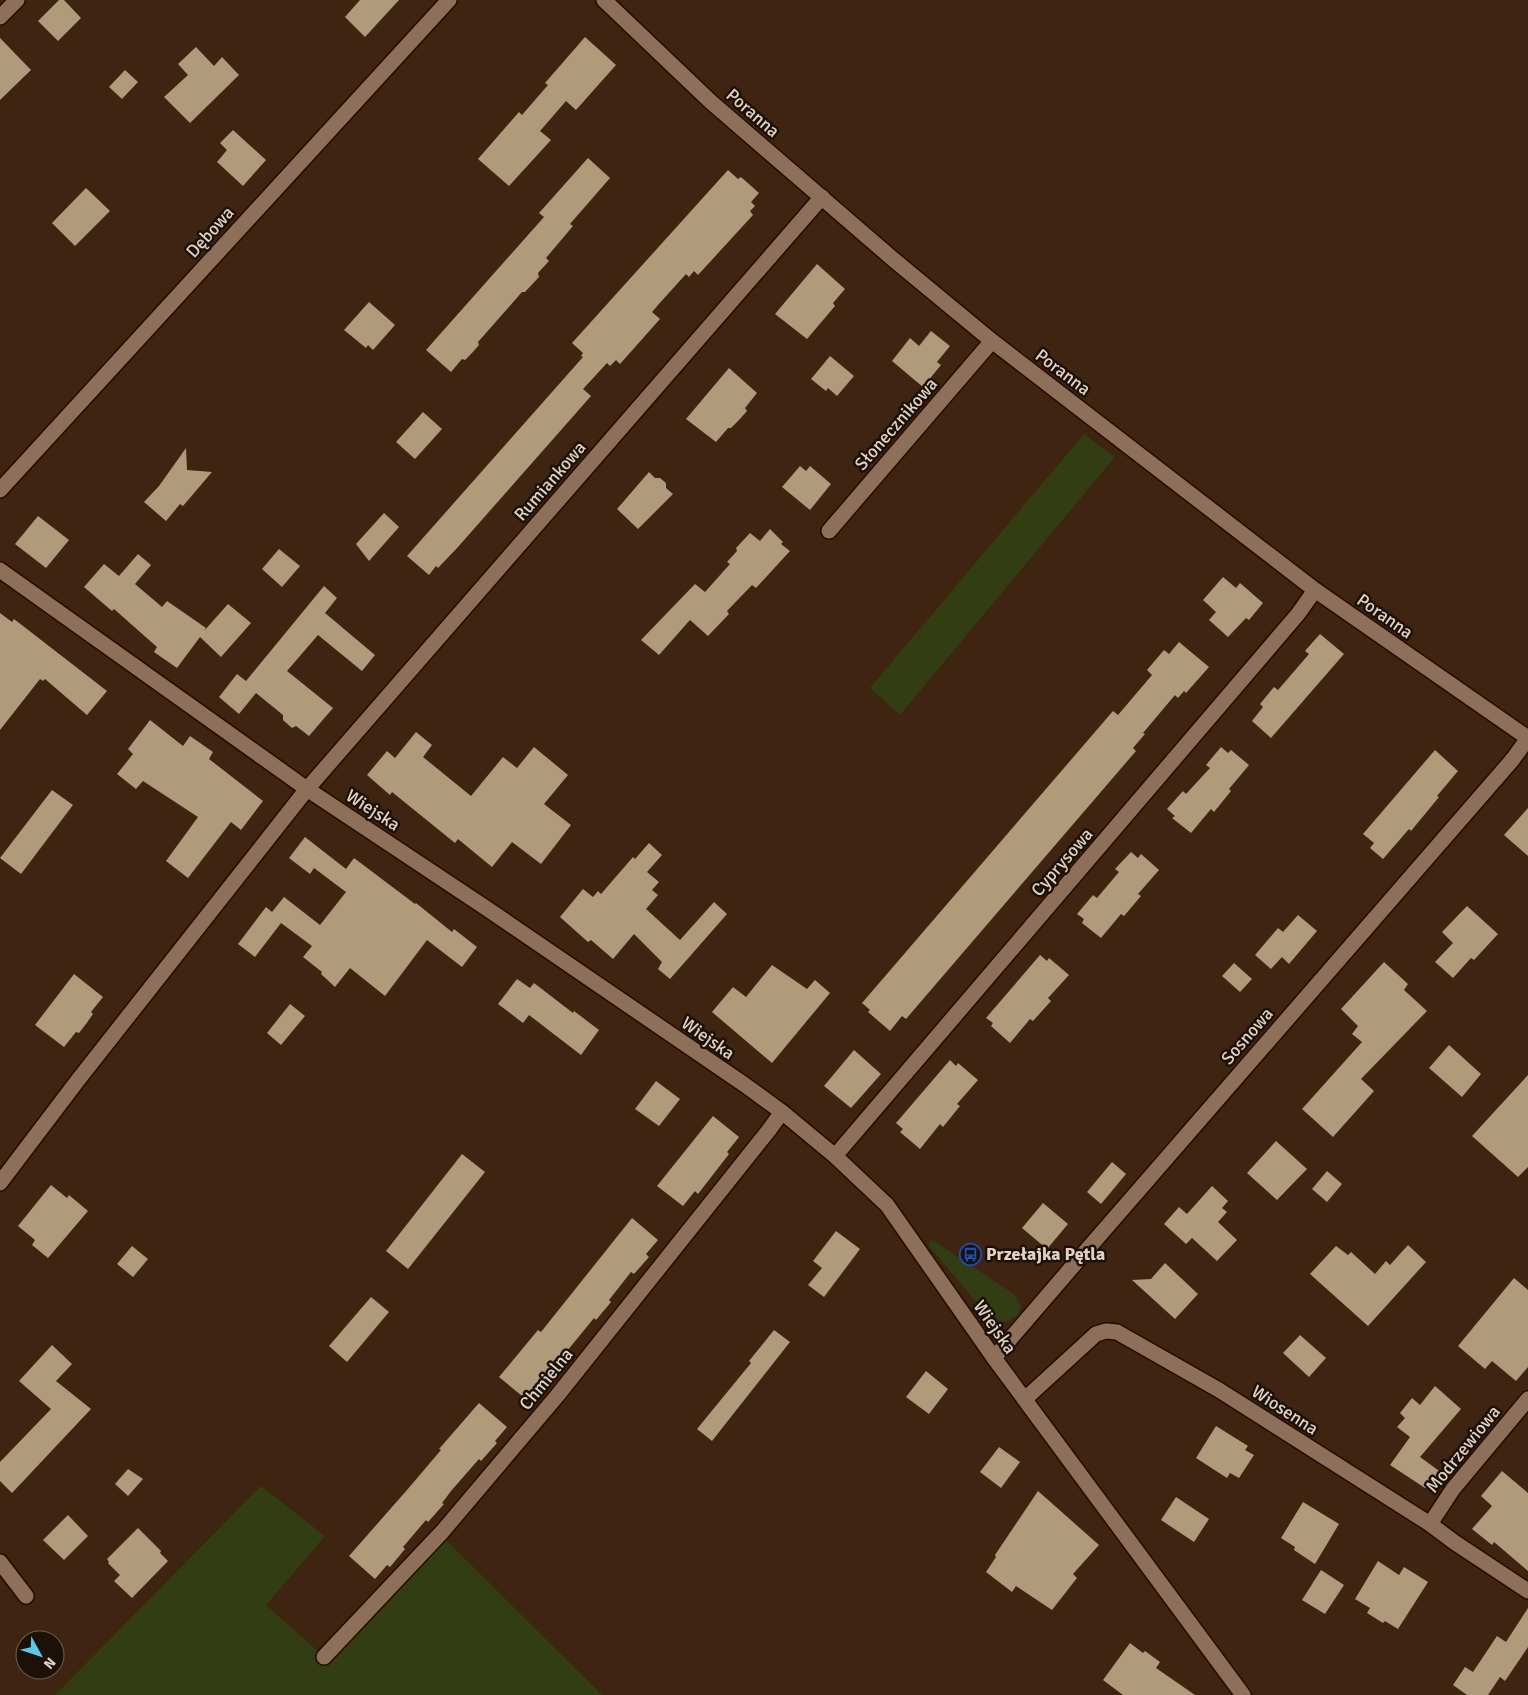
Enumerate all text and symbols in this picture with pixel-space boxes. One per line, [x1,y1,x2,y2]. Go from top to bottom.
street label: Poranna [722,84,784,142]
street label: Dębowa [181,202,239,262]
street label: Poranna [1031,344,1095,400]
street label: Słonecznikowa [850,373,942,475]
street label: Rumiankowa [509,437,591,525]
street label: Poranna [1353,589,1417,643]
street label: Wiejska [342,784,404,836]
street label: Cyprysowa [1026,823,1098,901]
street label: Sosnowa [1216,1003,1278,1069]
street label: Wiejska [677,1012,739,1064]
bus stop icon: Przełajka Pętla [958,1242,982,1266]
place label: Przełajka Pętla [986,1243,1105,1265]
street label: Wiejska [969,1296,1021,1358]
street label: Chmielna [514,1344,578,1414]
street label: Wiosenna [1247,1380,1323,1440]
street label: Modrzewiowa [1421,1401,1505,1497]
north arrow [15,1630,65,1680]
text: N [40,1654,59,1672]

